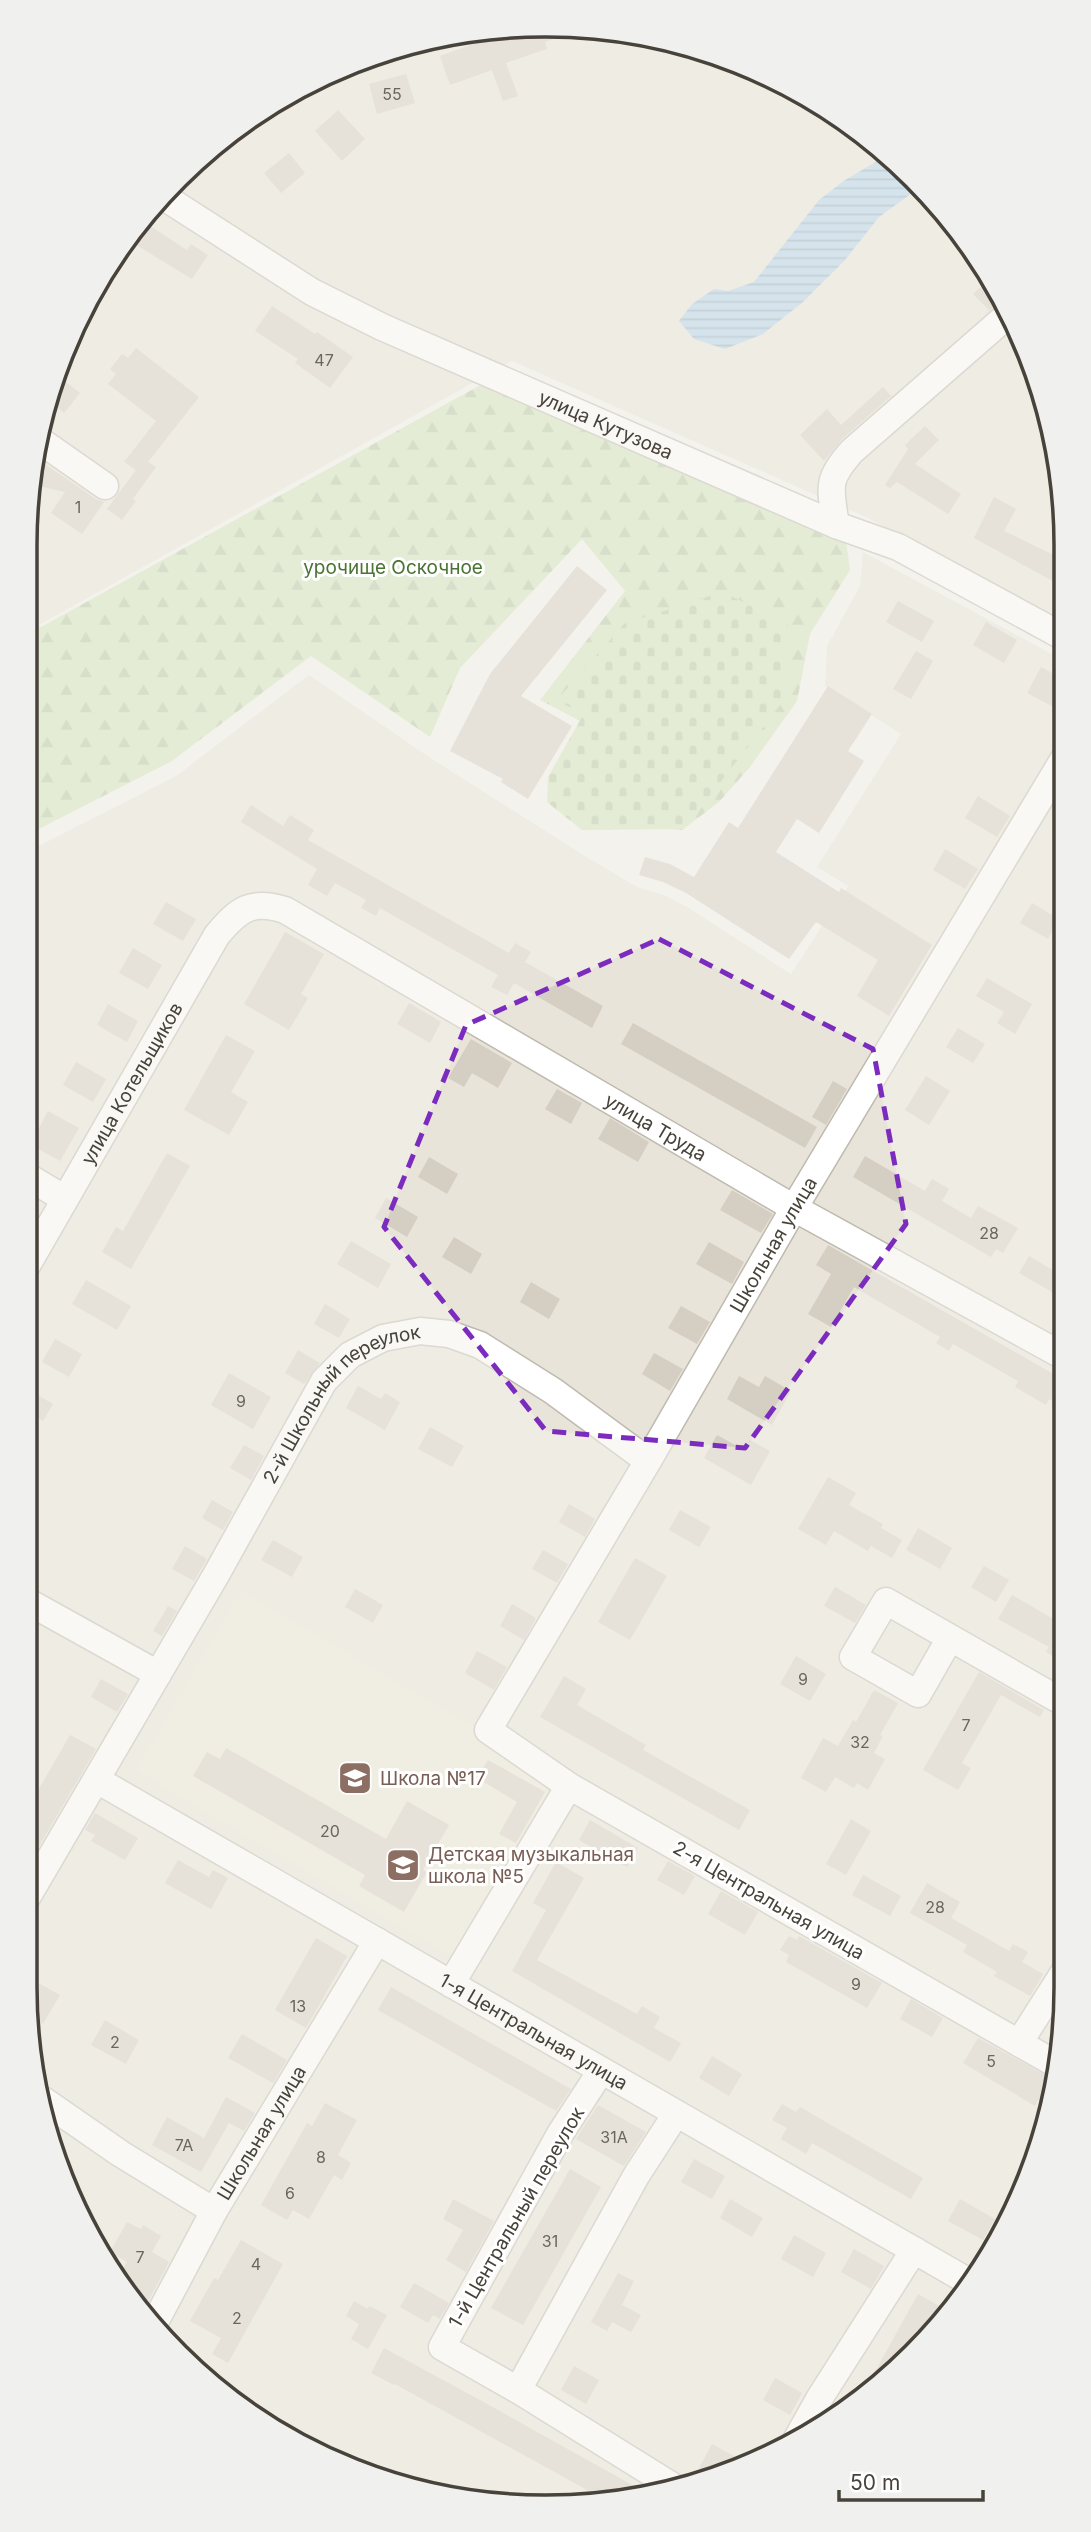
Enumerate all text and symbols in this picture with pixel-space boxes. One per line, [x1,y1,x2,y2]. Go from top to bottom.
house number: 55 [382,84,402,104]
house number: 47 [314,350,334,370]
street label: улица Кутузова [535,386,676,464]
house number: 1 [75,497,81,517]
park label: урочище Оскочное [303,556,483,579]
street label: улица Котельщиков [76,999,188,1169]
street label: улица Труда [600,1089,711,1166]
street label: Школьная улица [725,1173,822,1317]
house number: 28 [979,1223,999,1243]
street label: 2-й Школьный переулок [258,1320,423,1488]
house number: 9 [236,1391,246,1411]
house number: 9 [798,1669,808,1689]
house number: 7 [961,1715,971,1735]
house number: 32 [850,1732,870,1752]
school or university icon: Школа №17 [336,1759,374,1797]
place label: Школа №17 [380,1767,486,1790]
house number: 20 [320,1821,340,1841]
street label: 2-я Центральная улица [669,1836,869,1965]
place label: Детская музыкальная школа №5 [428,1843,634,1888]
school or university icon: Детская музыкальная школа №5 [384,1846,422,1884]
house number: 28 [925,1897,945,1917]
street label: 1-я Центральная улица [435,1969,632,2095]
house number: 9 [851,1974,861,1994]
house number: 13 [290,1996,306,2016]
house number: 2 [110,2032,120,2052]
house number: 5 [986,2051,996,2071]
street label: Школьная улица [212,2061,311,2204]
street label: 1-й Центральный переулок [444,2102,590,2332]
house number: 31А [600,2127,628,2147]
house number: 7А [175,2135,193,2155]
house number: 8 [316,2147,326,2167]
house number: 6 [285,2183,295,2203]
house number: 31 [542,2231,558,2251]
house number: 7 [135,2247,145,2267]
house number: 4 [251,2254,261,2274]
house number: 2 [232,2308,242,2328]
scale bar [839,2458,982,2502]
text: 50 m [850,2470,900,2495]

